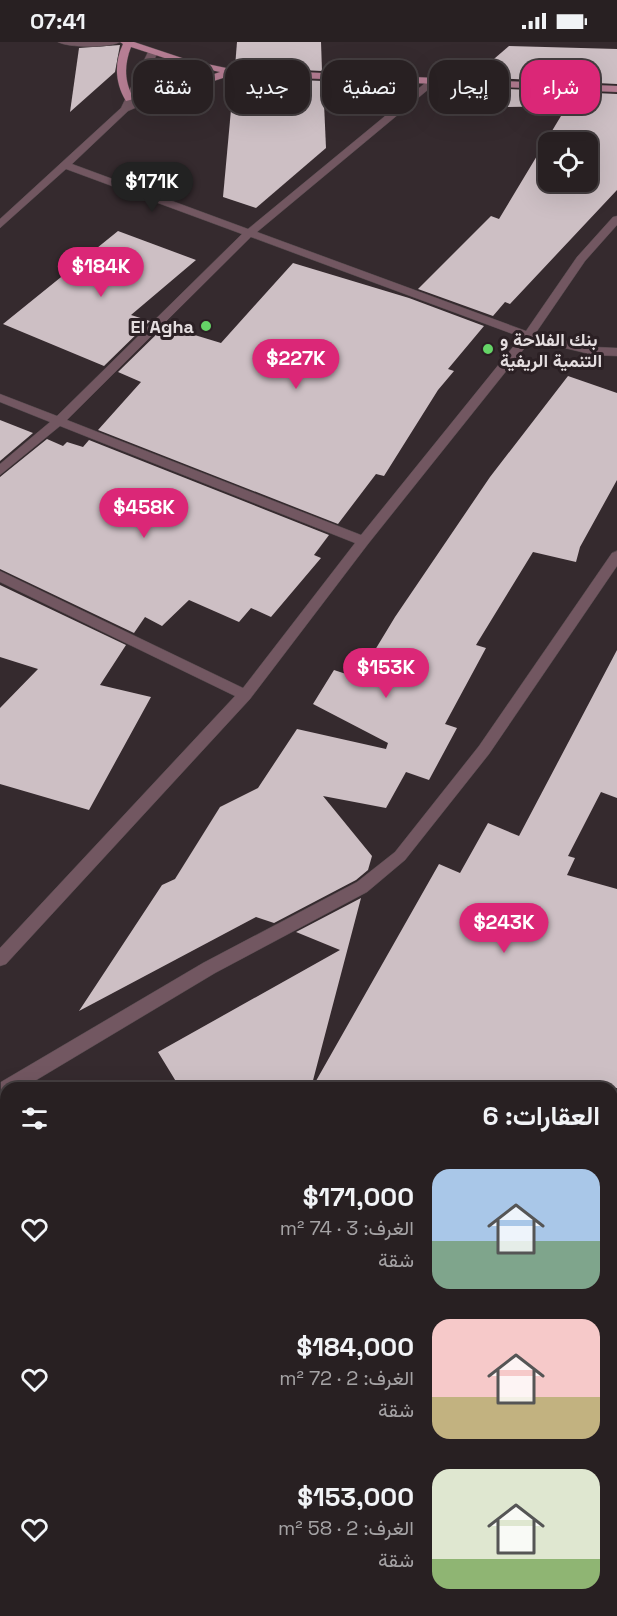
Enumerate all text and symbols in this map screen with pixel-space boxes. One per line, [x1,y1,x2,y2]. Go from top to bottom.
text: 07:41 [30,7,86,35]
chip: شقة [133,60,213,114]
chip: جديد [225,60,310,114]
chip: تصفية [322,60,417,114]
chip: إيجار [429,60,509,114]
chip: شراء [521,60,600,114]
map controls [538,132,598,192]
button: locate [538,132,598,192]
pin: $171K [110,162,194,213]
text: $171K [125,168,179,194]
pin: $184K [59,247,143,298]
text: $184K [72,253,130,279]
place label: El Agha [130,315,195,338]
marker: El Agha [199,319,213,333]
place label: بنك الفلاحة و التنمية الريفية [500,328,602,372]
pin: $227K [254,339,338,390]
marker: بنك الفلاحة و التنمية الريفية [481,342,495,356]
text: $227K [266,345,326,371]
pin: $458K [102,488,186,539]
text: $458K [113,494,175,520]
pin: $153K [344,648,428,699]
text: $153K [357,654,415,680]
pin: $243K [462,903,546,954]
text: $243K [473,909,535,935]
text: العقارات: 6 [482,1099,600,1133]
icon: filters [18,1102,51,1135]
text: $171,000 [303,1180,414,1214]
icon: home [480,1193,552,1265]
icon: heart [18,1213,51,1246]
text: الغرف: 3 · 74 m² [280,1215,414,1241]
text: شقة [378,1247,414,1273]
text: $184,000 [296,1330,414,1364]
icon: home [480,1343,552,1415]
icon: heart [18,1363,51,1396]
text: الغرف: 2 · 72 m² [279,1365,414,1391]
text: شقة [378,1397,414,1423]
text: $153,000 [297,1480,414,1514]
icon: home [480,1493,552,1565]
icon: heart [18,1513,51,1546]
text: الغرف: 2 · 58 m² [278,1515,414,1541]
text: شقة [378,1547,414,1573]

